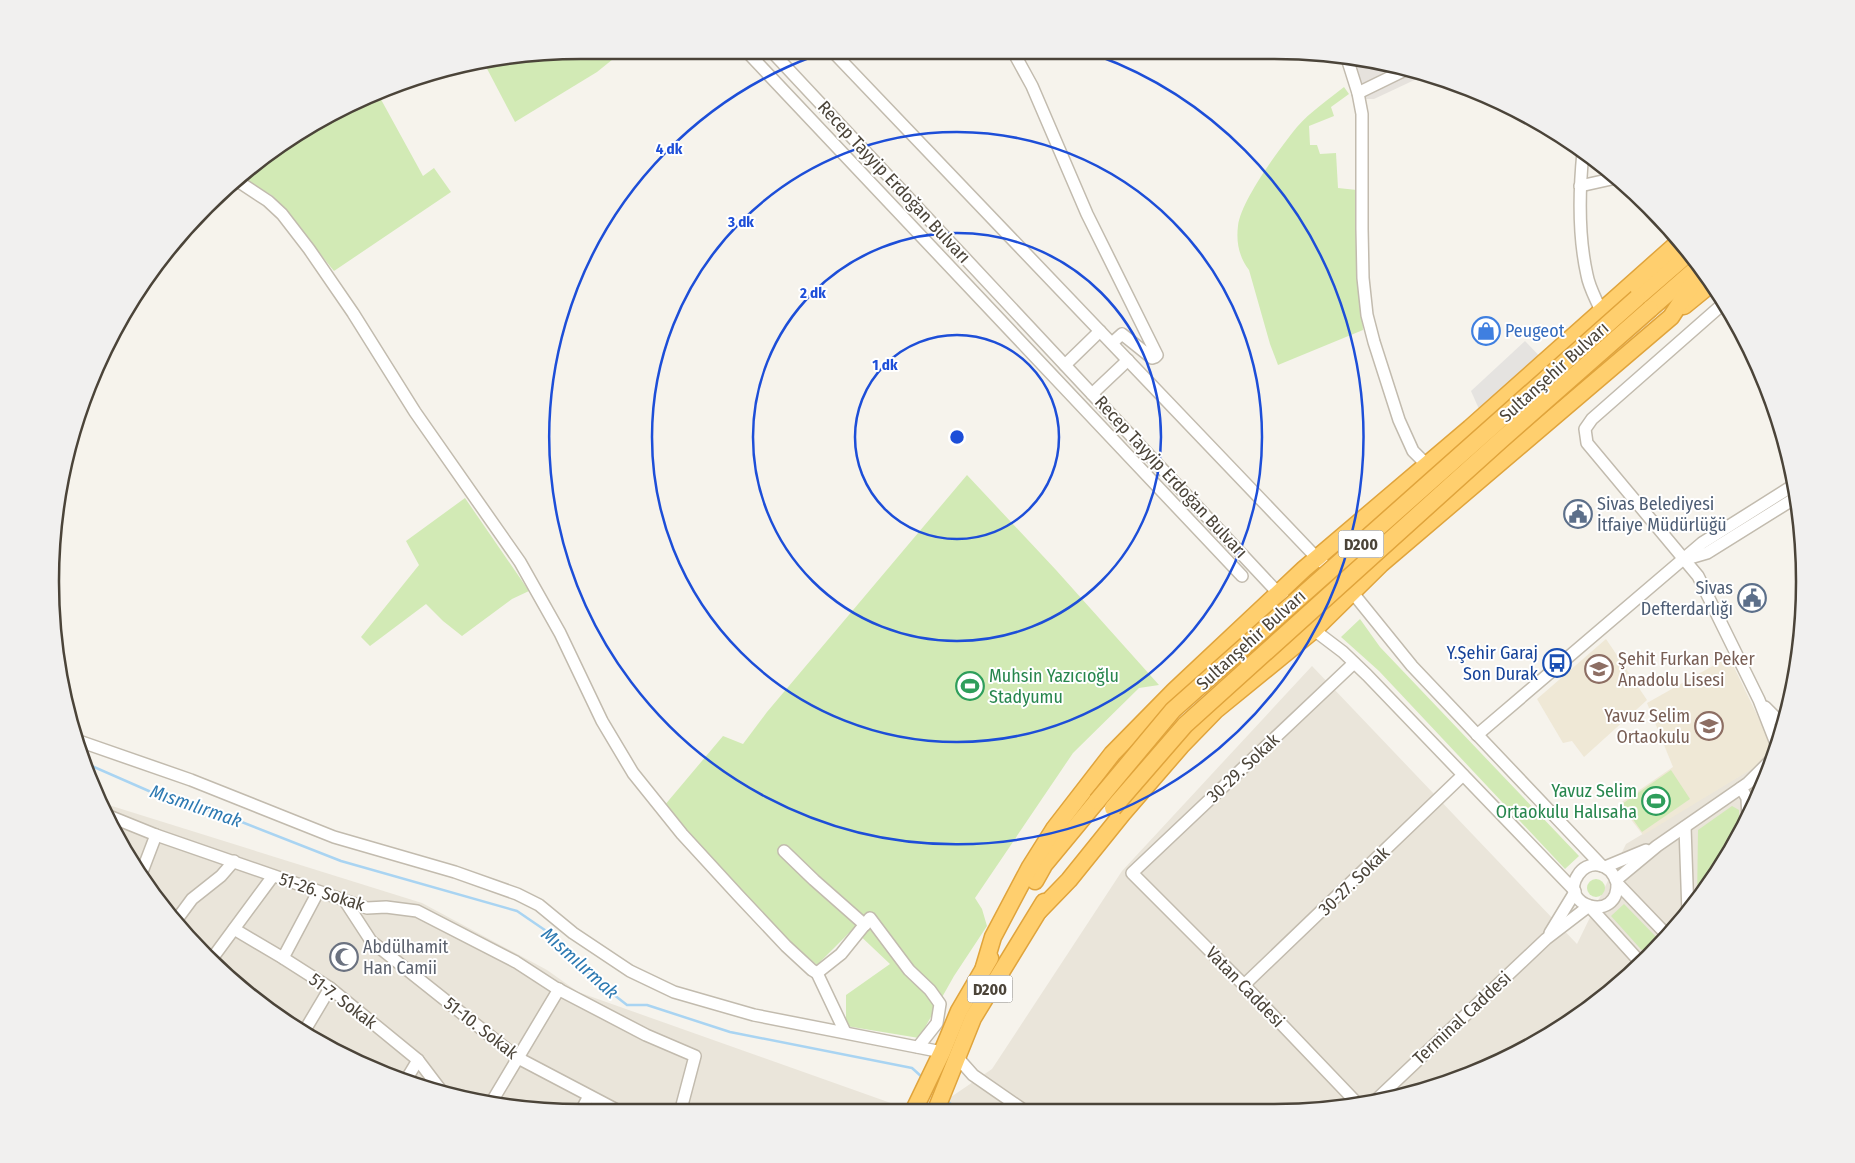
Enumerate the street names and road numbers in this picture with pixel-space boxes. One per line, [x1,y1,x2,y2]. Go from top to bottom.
street label: Recep Tayyip Erdoğan Bulvarı [813,96,975,268]
street label: Sultanşehir Bulvarı [1495,317,1613,427]
street label: Recep Tayyip Erdoğan Bulvarı [1090,391,1252,563]
road number: D200 [1338,530,1384,558]
street label: Sultanşehir Bulvarı [1192,585,1310,695]
street label: 30-29. Sokak [1202,728,1284,807]
street label: 30-27. Sokak [1314,841,1394,920]
street label: 51-26. Sokak [276,868,368,916]
street label: Vatan Caddesi [1201,942,1289,1032]
street label: Terminal Caddesi [1408,967,1516,1069]
street label: 51-7. Sokak [305,968,382,1034]
road number: D200 [968,976,1012,1002]
street label: 51-10. Sokak [440,992,523,1064]

